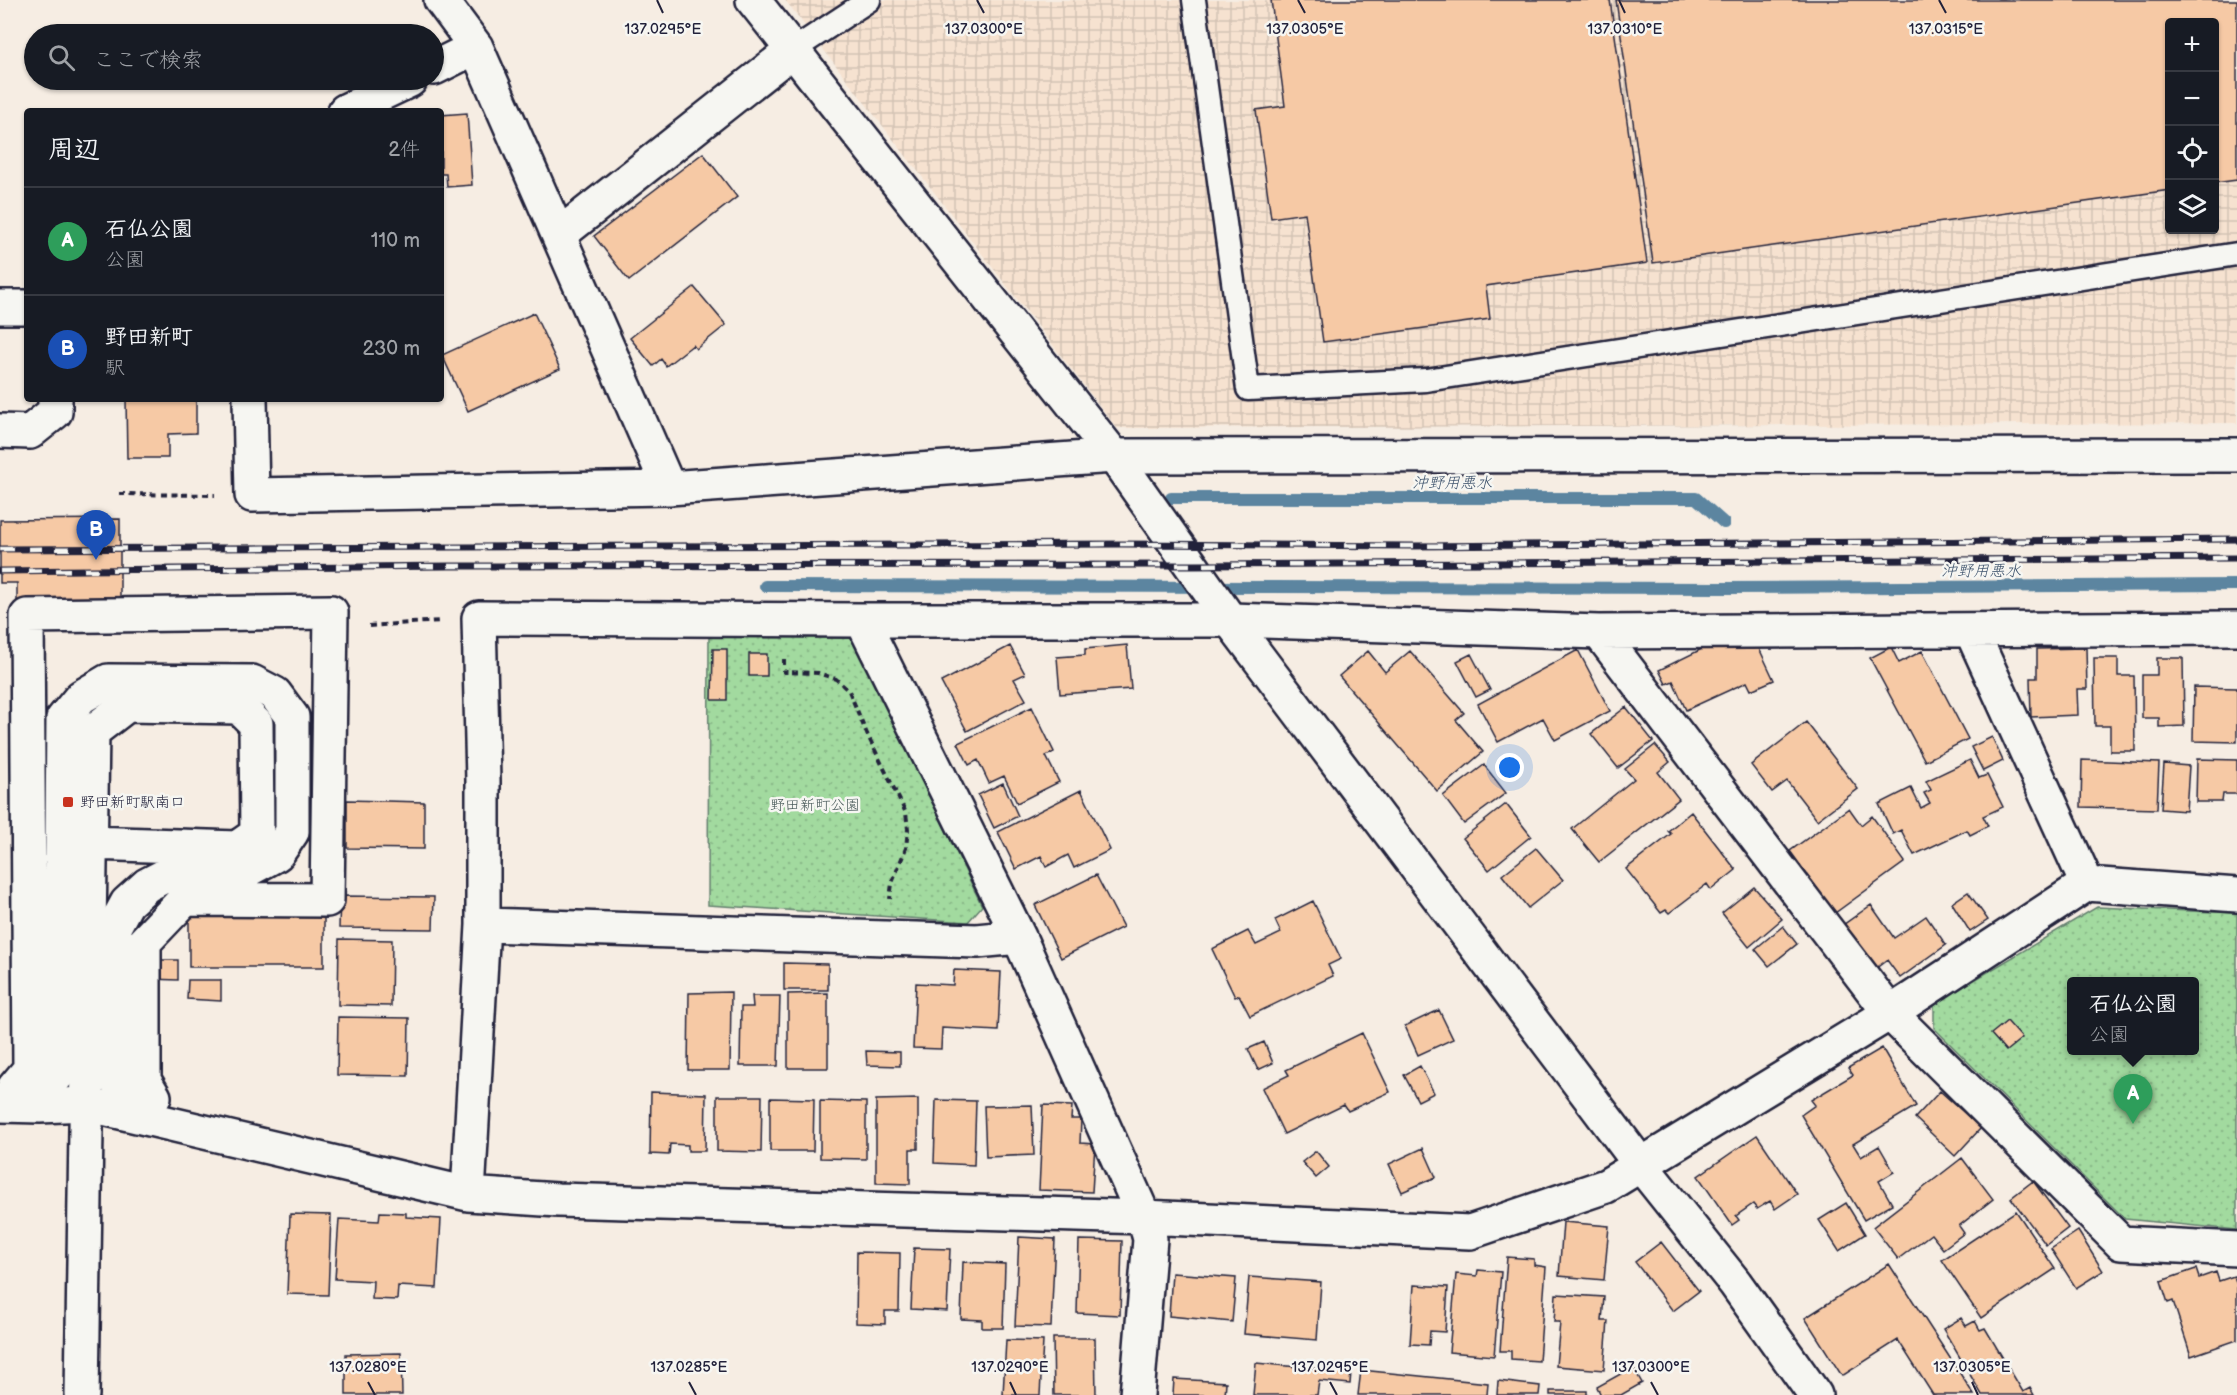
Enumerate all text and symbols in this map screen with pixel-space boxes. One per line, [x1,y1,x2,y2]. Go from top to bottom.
map controls [2165,18,2219,234]
button: + [2165,18,2219,72]
text: 137.0295°E [625,20,702,39]
text: 137.0300°E [945,20,1023,39]
text: 137.0305°E [1266,20,1344,39]
text: 137.0310°E [1588,20,1663,39]
text: 137.0315°E [1909,20,1983,39]
search box [24,24,444,90]
icon: search [45,41,78,74]
text: ここで検索 [93,47,203,74]
button: − [2165,72,2219,126]
button: locate [2165,126,2219,180]
text: 周辺 [48,135,100,166]
text: 2件 [388,138,420,162]
button: layers [2165,180,2219,234]
text: 石仏公園 [105,216,193,243]
text: A [61,229,74,253]
text: 110 m [371,229,420,253]
text: 公園 [105,248,145,272]
text: 野田新町 [105,324,193,351]
text: B [60,337,75,361]
text: 230 m [363,337,420,361]
text: 駅 [105,356,125,380]
water label: 沖野用悪水 [1412,474,1492,493]
pin: B [76,510,116,560]
water label: 沖野用悪水 [1941,562,2021,581]
your location [1495,753,1524,782]
place label: 野田新町駅南口 [80,793,185,812]
marker: 野田新町駅南口 [61,795,75,809]
park label: 野田新町公園 [770,796,860,815]
popup [2067,977,2199,1055]
text: 石仏公園 [2089,991,2177,1018]
text: 公園 [2089,1023,2129,1047]
pin: A [2114,1074,2152,1124]
text: 137.0280°E [329,1358,407,1377]
text: 137.0285°E [651,1358,728,1377]
text: 137.0290°E [971,1358,1049,1377]
text: 137.0295°E [1292,1358,1369,1377]
text: 137.0300°E [1612,1358,1690,1377]
text: 137.0305°E [1933,1358,2011,1377]

